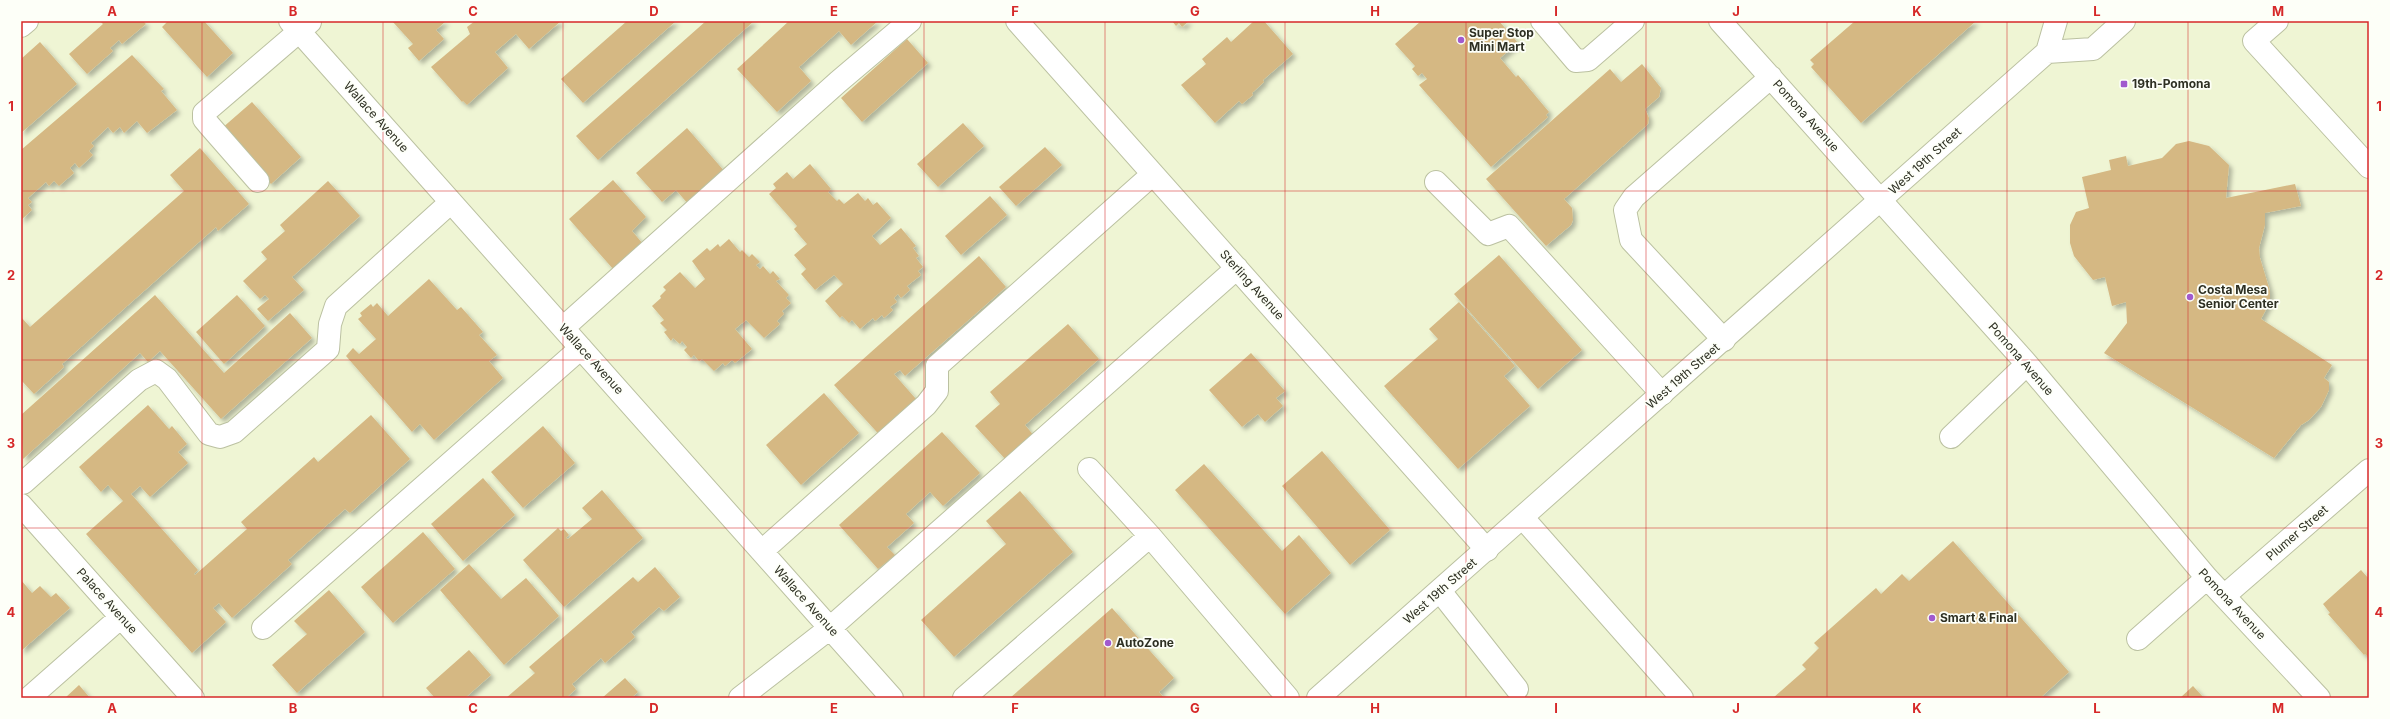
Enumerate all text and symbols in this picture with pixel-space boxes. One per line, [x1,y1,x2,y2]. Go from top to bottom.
text: A [107,3,117,19]
text: B [289,3,298,19]
text: C [468,3,478,19]
text: D [649,3,659,19]
text: E [830,3,838,19]
text: F [1011,3,1019,19]
text: G [1190,3,1200,19]
text: H [1370,3,1380,19]
text: I [1554,3,1558,19]
text: J [1732,3,1740,19]
text: K [1912,3,1922,19]
text: L [2093,3,2101,19]
text: M [2272,3,2284,19]
place label: Super Stop Mini Mart [1469,25,1534,54]
marker: Super Stop Mini Mart [1456,35,1466,45]
place label: 19th-Pomona [2132,76,2210,91]
street label: Pomona Avenue [1770,77,1843,155]
street label: Wallace Avenue [341,78,412,155]
marker: 19th-Pomona [2119,79,2129,89]
text: 1 [8,98,14,114]
text: 1 [2376,98,2382,114]
street label: West 19th Street [1885,124,1964,197]
street label: Sterling Avenue [1217,247,1288,323]
text: 2 [7,267,15,283]
text: 2 [2375,267,2383,283]
place label: Costa Mesa Senior Center [2198,282,2279,311]
marker: Costa Mesa Senior Center [2185,292,2195,302]
street label: Pomona Avenue [1986,319,2057,398]
street label: Wallace Avenue [556,320,627,397]
street label: West 19th Street [1643,340,1723,412]
text: 3 [7,435,15,451]
text: 3 [2375,435,2383,451]
street label: Plumer Street [2263,502,2331,564]
street label: West 19th Street [1400,555,1480,627]
street label: Wallace Avenue [771,562,842,639]
street label: Palace Avenue [74,565,141,637]
street label: Pomona Avenue [2196,565,2269,642]
text: 4 [7,604,16,620]
text: 4 [2375,604,2384,620]
place label: Smart & Final [1940,610,2017,625]
marker: Smart & Final [1927,613,1937,623]
place label: AutoZone [1116,635,1174,650]
marker: AutoZone [1103,638,1113,648]
text: A [107,700,117,716]
text: B [289,700,298,716]
text: C [468,700,478,716]
text: D [649,700,659,716]
text: E [830,700,838,716]
text: F [1011,700,1019,716]
text: G [1190,700,1200,716]
text: H [1370,700,1380,716]
text: I [1554,700,1558,716]
text: J [1732,700,1740,716]
text: K [1912,700,1922,716]
text: L [2093,700,2101,716]
text: M [2272,700,2284,716]

